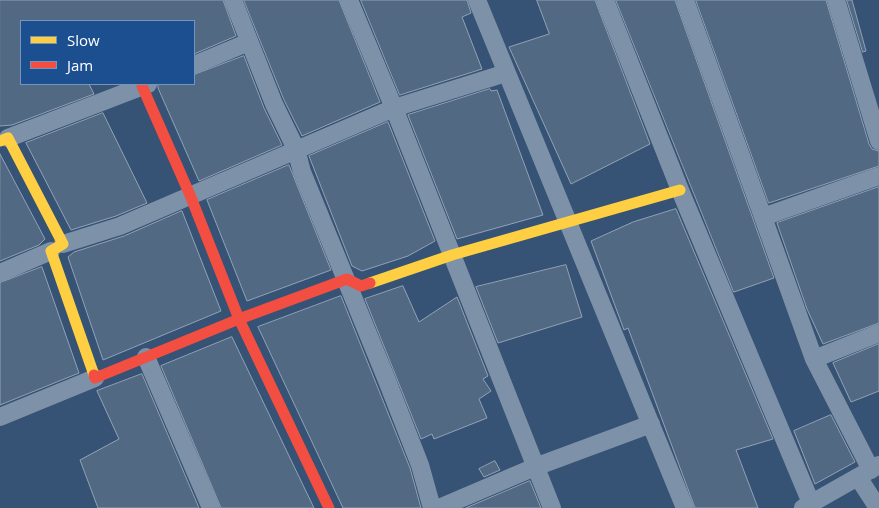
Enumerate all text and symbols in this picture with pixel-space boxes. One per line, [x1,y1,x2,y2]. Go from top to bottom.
legend [20,20,195,85]
text: Slow [67,30,100,50]
text: Jam [67,55,93,75]

